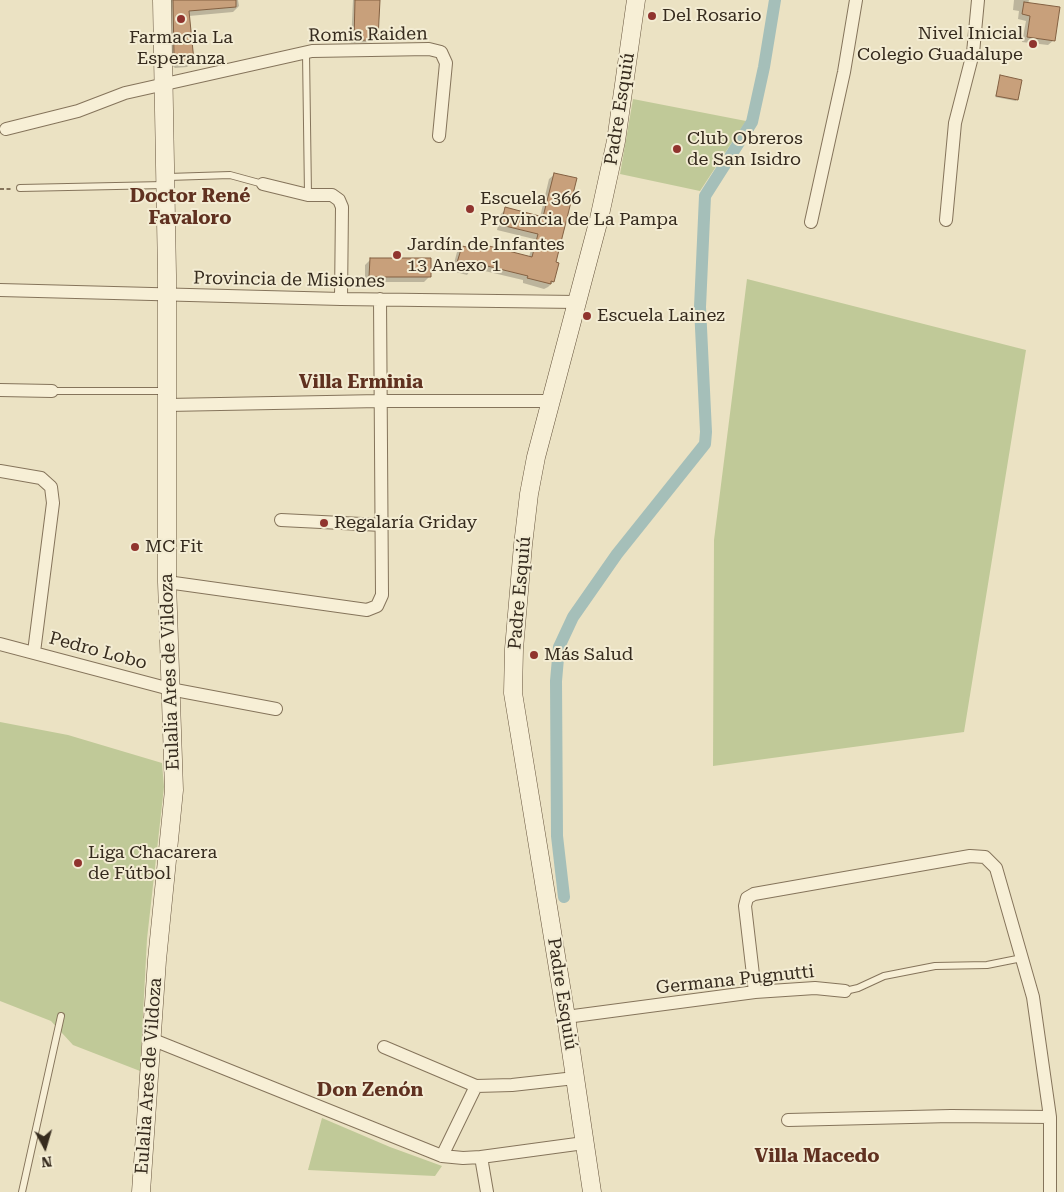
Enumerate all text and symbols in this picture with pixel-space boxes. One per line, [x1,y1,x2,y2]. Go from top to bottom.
place label: Del Rosario [662,5,762,27]
marker: Del Rosario [646,10,658,22]
marker: Farmacia La Esperanza [175,13,187,25]
street label: Romis Raiden [308,23,428,47]
place label: Nivel Inicial Colegio Guadalupe [857,23,1023,66]
place label: Farmacia La Esperanza [129,27,233,70]
marker: Nivel Inicial Colegio Guadalupe [1027,38,1039,50]
street label: Padre Esquiú [600,51,640,167]
place label: Club Obreros de San Isidro [687,128,803,170]
marker: Club Obreros de San Isidro [671,143,683,155]
district label: Doctor René Favaloro [130,185,250,229]
place label: Escuela 366 Provincia de La Pampa [480,188,678,230]
marker: Escuela 366 Provincia de La Pampa [464,203,476,215]
place label: Jardín de Infantes 13 Anexo 1 [407,234,565,276]
marker: Jardín de Infantes 13 Anexo 1 [391,249,403,261]
street label: Provincia de Misiones [193,268,385,292]
place label: Escuela Lainez [597,305,725,327]
marker: Escuela Lainez [581,310,593,322]
district label: Villa Erminia [299,371,423,393]
place label: Regalaría Griday [334,512,477,534]
marker: Regalaría Griday [318,517,330,529]
street label: Padre Esquiú [504,535,536,651]
place label: MC Fit [145,536,203,558]
marker: MC Fit [129,541,141,553]
street label: Eulalia Ares de Vildoza [156,573,184,771]
street label: Pedro Lobo [47,628,149,674]
place label: Más Salud [544,644,633,666]
marker: Más Salud [528,649,540,661]
place label: Liga Chacarera de Fútbol [88,842,217,884]
marker: Liga Chacarera de Fútbol [72,857,84,869]
street label: Padre Esquiú [542,936,582,1052]
street label: Germana Pugnutti [655,961,815,999]
street label: Eulalia Ares de Vildoza [131,977,167,1175]
district label: Don Zenón [317,1079,423,1101]
north arrow [20,1122,70,1172]
district label: Villa Macedo [754,1145,880,1167]
text: N [40,1153,53,1170]

